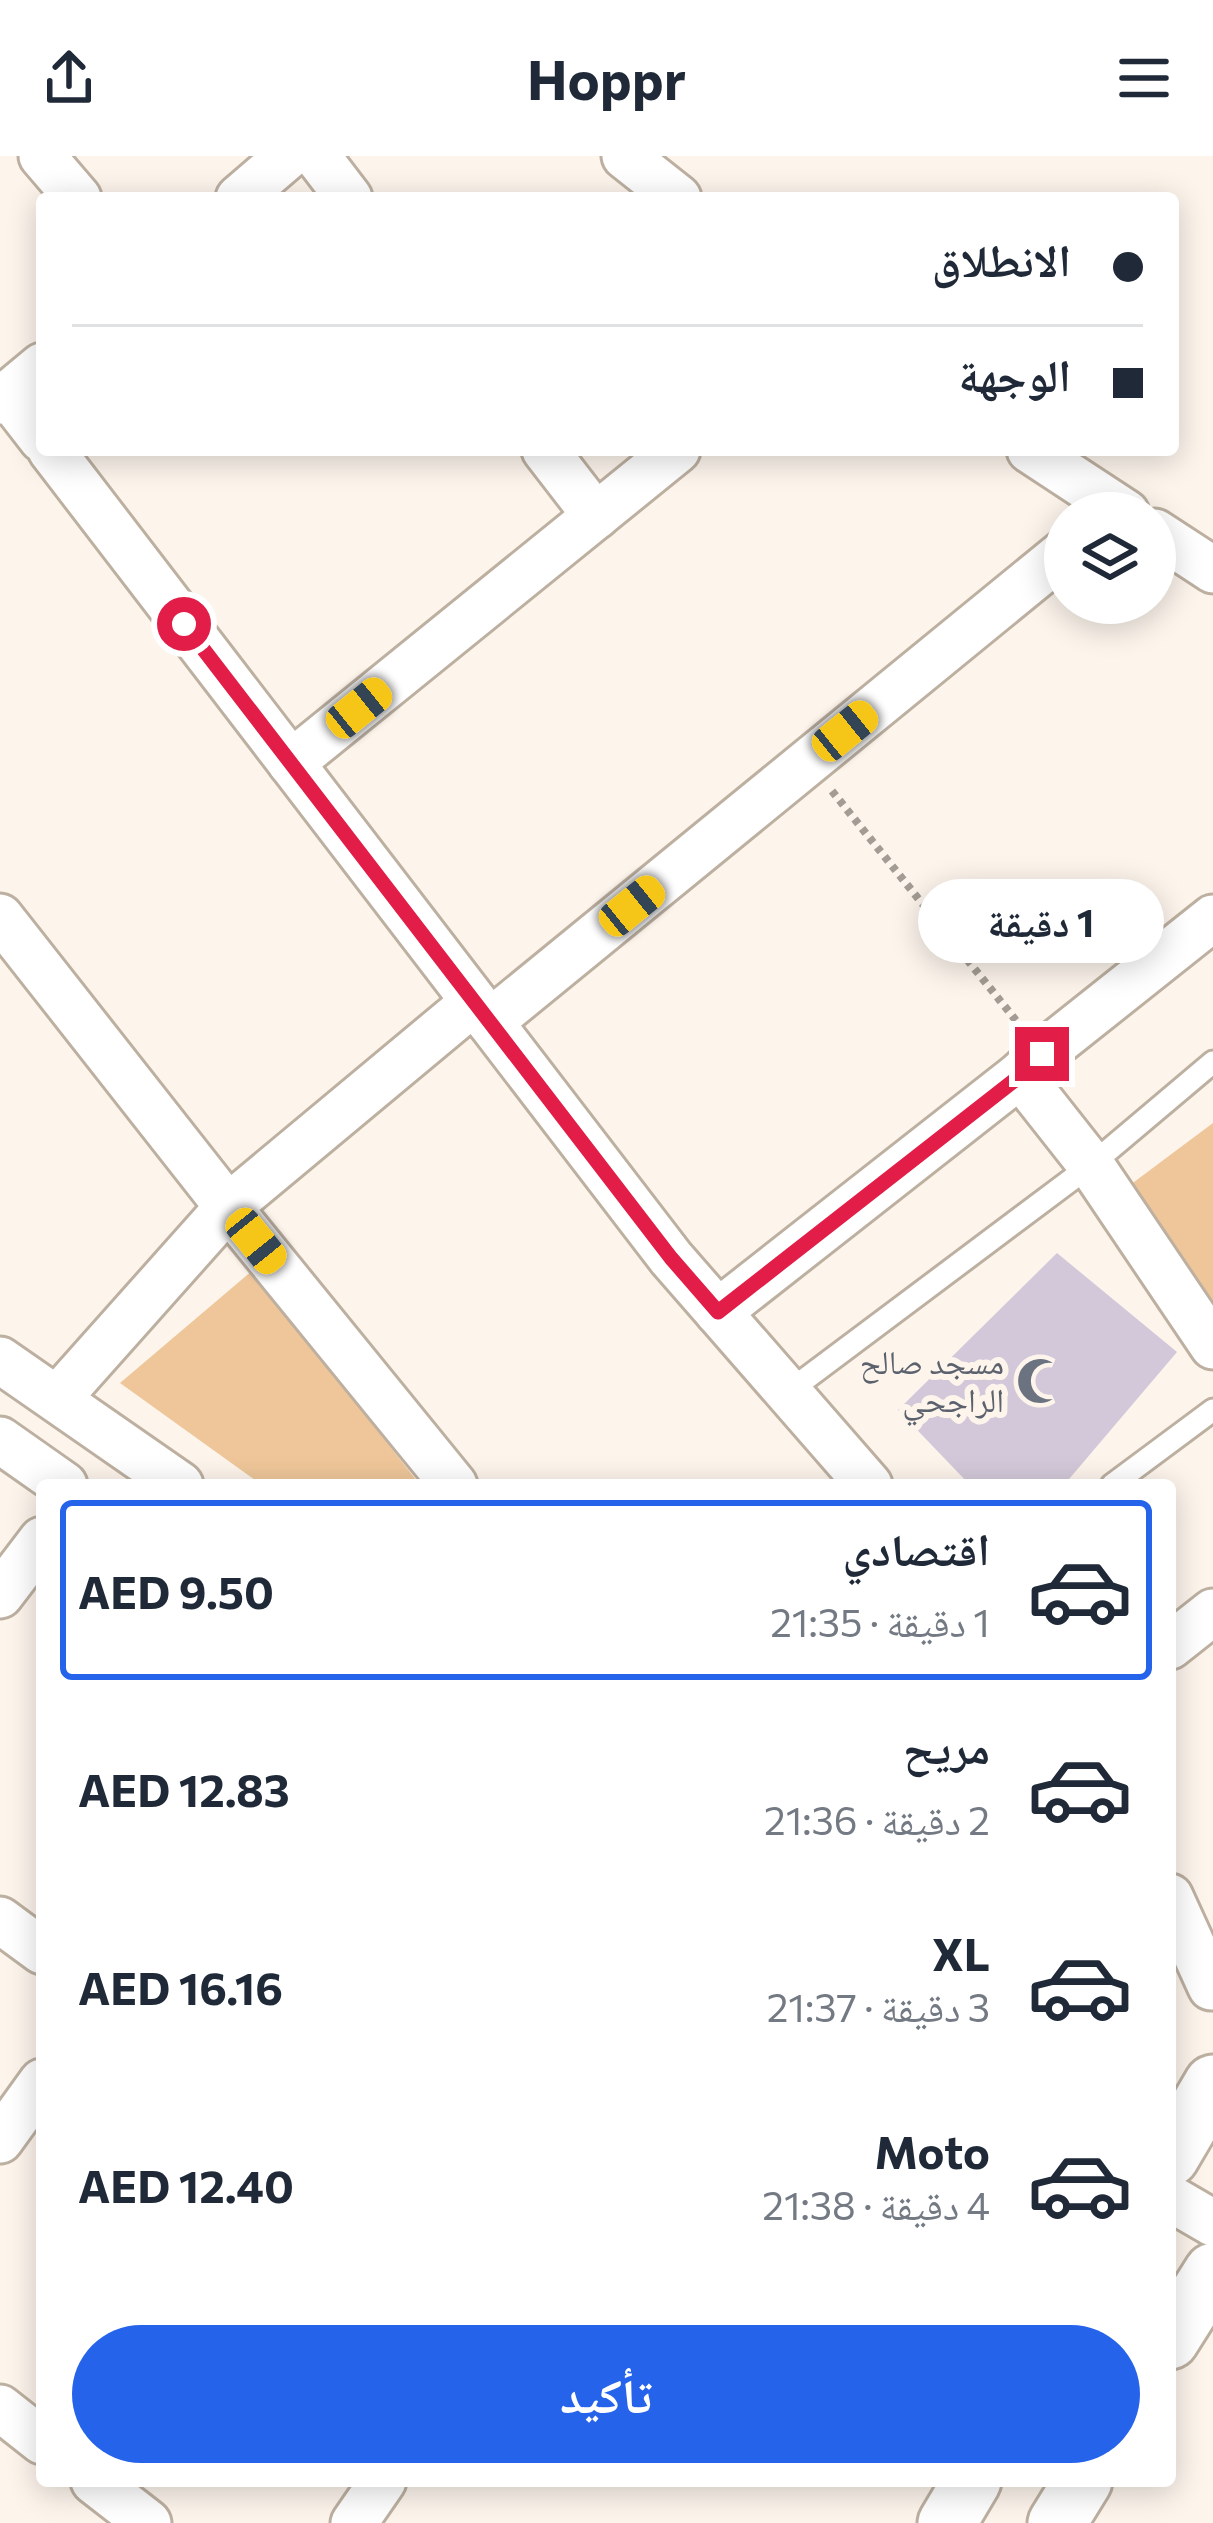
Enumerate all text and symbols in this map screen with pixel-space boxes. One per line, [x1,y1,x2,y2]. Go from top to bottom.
icon: share [36,45,102,111]
text: Hoppr [527,45,686,111]
icon: menu [1111,45,1177,111]
text: الانطلاق [932,231,1071,286]
text: الوجهة [958,346,1071,401]
map controls [1044,492,1176,624]
button: layers [1044,492,1176,624]
route start [157,597,211,651]
car [320,671,398,745]
car [806,694,884,768]
car [593,869,671,943]
callout: 1 دقيقة [919,880,1165,964]
text: 1 دقيقة [987,897,1095,945]
route end [1015,1027,1069,1081]
car [219,1202,293,1280]
place label: مسجد صالح الراجحي [860,1340,1004,1426]
mosque icon: مسجد صالح الراجحي [1015,1356,1065,1406]
text: اقتصادي [843,1520,990,1575]
icon: car [1026,1536,1134,1644]
text: AED 9.50 [78,1563,274,1618]
text: 1 دقيقة · 21:35 [770,1597,990,1645]
text: مريح [903,1718,990,1773]
icon: car [1026,1734,1134,1842]
text: AED 12.83 [78,1761,290,1816]
text: 2 دقيقة · 21:36 [764,1795,990,1843]
text: XL [932,1925,990,1980]
icon: car [1026,1932,1134,2040]
text: AED 16.16 [78,1959,283,2014]
text: 3 دقيقة · 21:37 [767,1982,990,2030]
text: Moto [874,2123,990,2178]
icon: car [1026,2130,1134,2238]
text: AED 12.40 [78,2157,294,2212]
text: 4 دقيقة · 21:38 [762,2180,990,2228]
button: تأكيد [72,2325,1140,2463]

